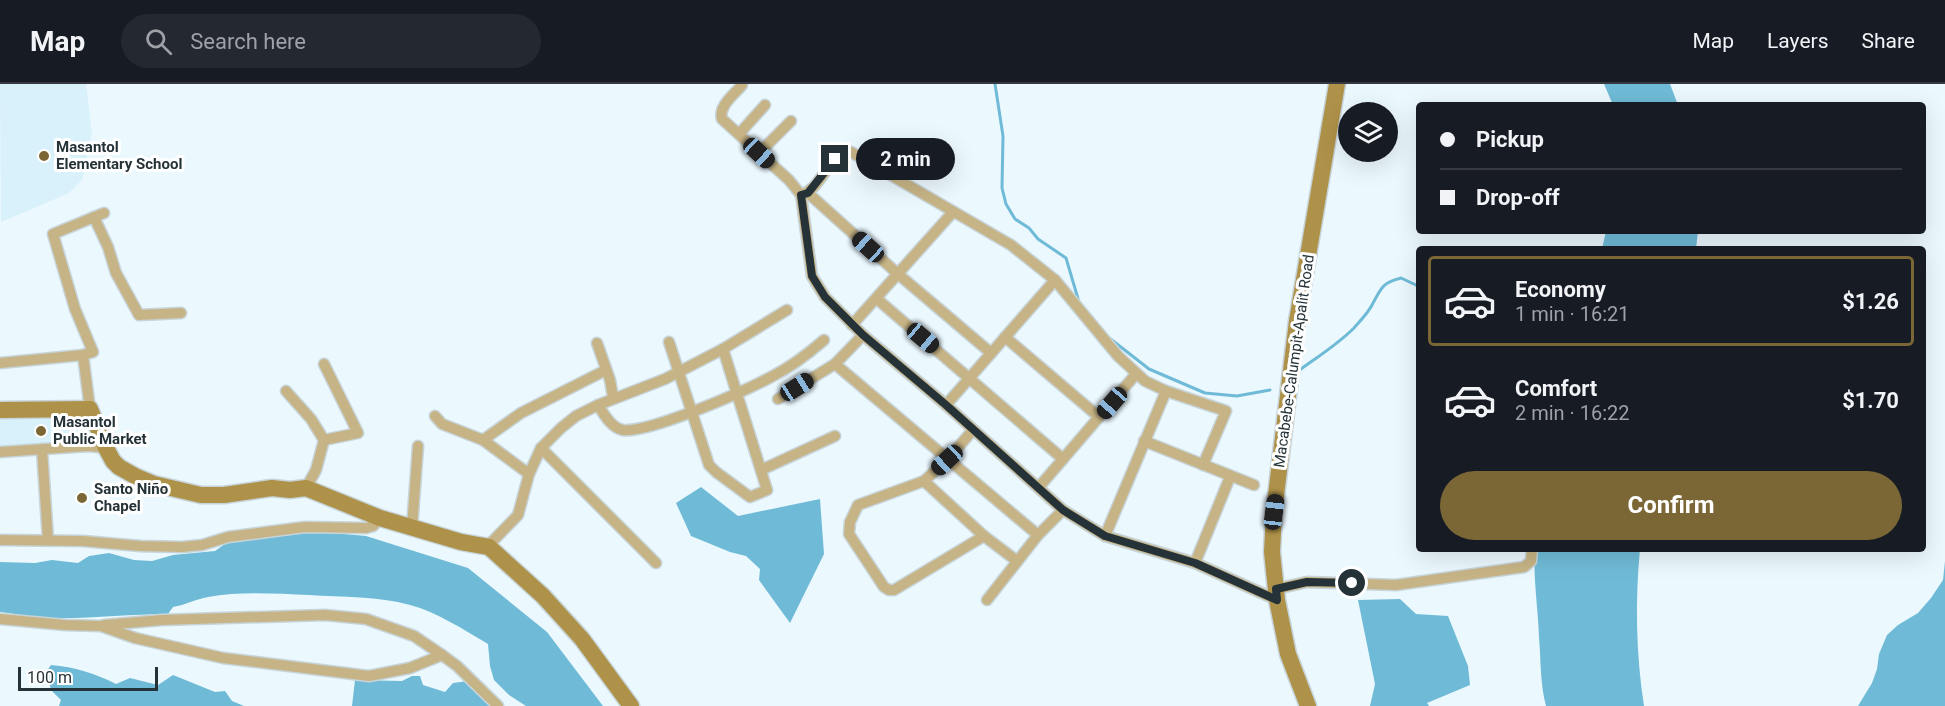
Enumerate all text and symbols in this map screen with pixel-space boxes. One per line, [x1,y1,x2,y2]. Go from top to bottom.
search box [121,14,541,68]
text: Map [30,25,85,58]
icon: search [142,25,175,58]
text: Search here [190,29,306,54]
text: Map [1692,29,1734,53]
text: Layers [1767,29,1828,53]
text: Share [1861,29,1915,53]
map controls [1338,102,1398,162]
button: layers [1338,102,1398,162]
text: Pickup [1476,127,1544,152]
car [740,134,778,172]
place label: Masantol Elementary School [56,138,182,173]
callout: 2 min [856,138,955,180]
route end [821,145,848,172]
text: 2 min [880,147,931,171]
marker: Masantol Elementary School [37,149,51,163]
text: Drop-off [1476,185,1560,210]
car [849,228,887,266]
street label: Macabebe-Calumpit-Apalit Road [1270,253,1318,469]
icon: car [1443,274,1497,328]
text: Economy [1515,277,1606,302]
text: $1.26 [1842,289,1899,314]
text: 1 min · 16:21 [1515,302,1630,326]
car [903,320,943,356]
car [777,370,817,404]
icon: car [1443,373,1497,427]
text: Comfort [1515,376,1597,401]
car [1093,384,1131,422]
text: $1.70 [1842,388,1899,413]
text: 2 min · 16:22 [1515,401,1630,425]
place label: Masantol Public Market [53,413,147,448]
marker: Masantol Public Market [34,424,48,438]
car [928,441,966,479]
button: Confirm [1440,471,1902,540]
place label: Santo Niño Chapel [94,480,168,515]
marker: Santo Niño Chapel [75,491,89,505]
car [1263,493,1285,531]
route start [1338,569,1365,596]
scale bar [18,664,158,692]
text: 100 m [27,668,72,687]

